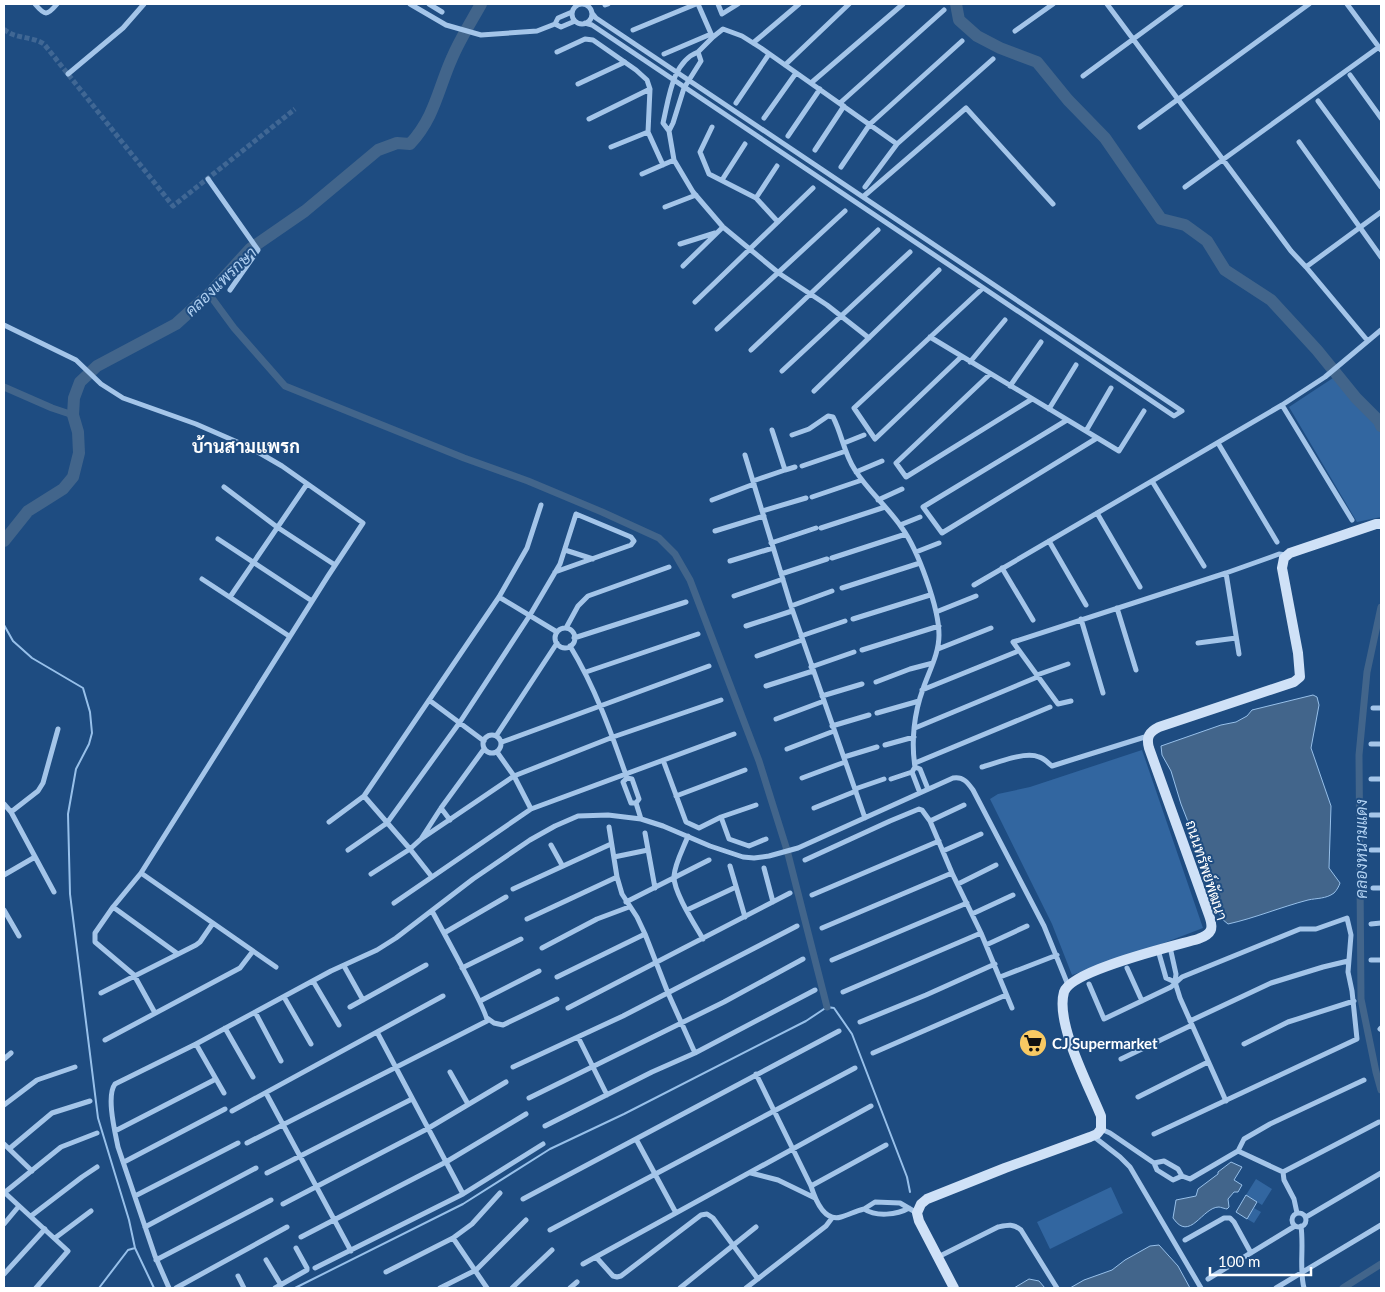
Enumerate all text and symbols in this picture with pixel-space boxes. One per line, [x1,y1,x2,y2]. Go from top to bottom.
water label: คลองแพรกษา [180,242,260,320]
district label: บ้านสามแพรก [192,435,300,457]
water label: คลองหนามแดง [1351,799,1370,899]
street label: ถนนทรัพย์พัฒนา [1182,818,1232,922]
supermarket icon: CJ Supermarket [1018,1028,1048,1058]
place label: CJ Supermarket [1052,1034,1158,1052]
scale bar [1210,1244,1311,1276]
text: 100 m [1218,1252,1260,1270]

